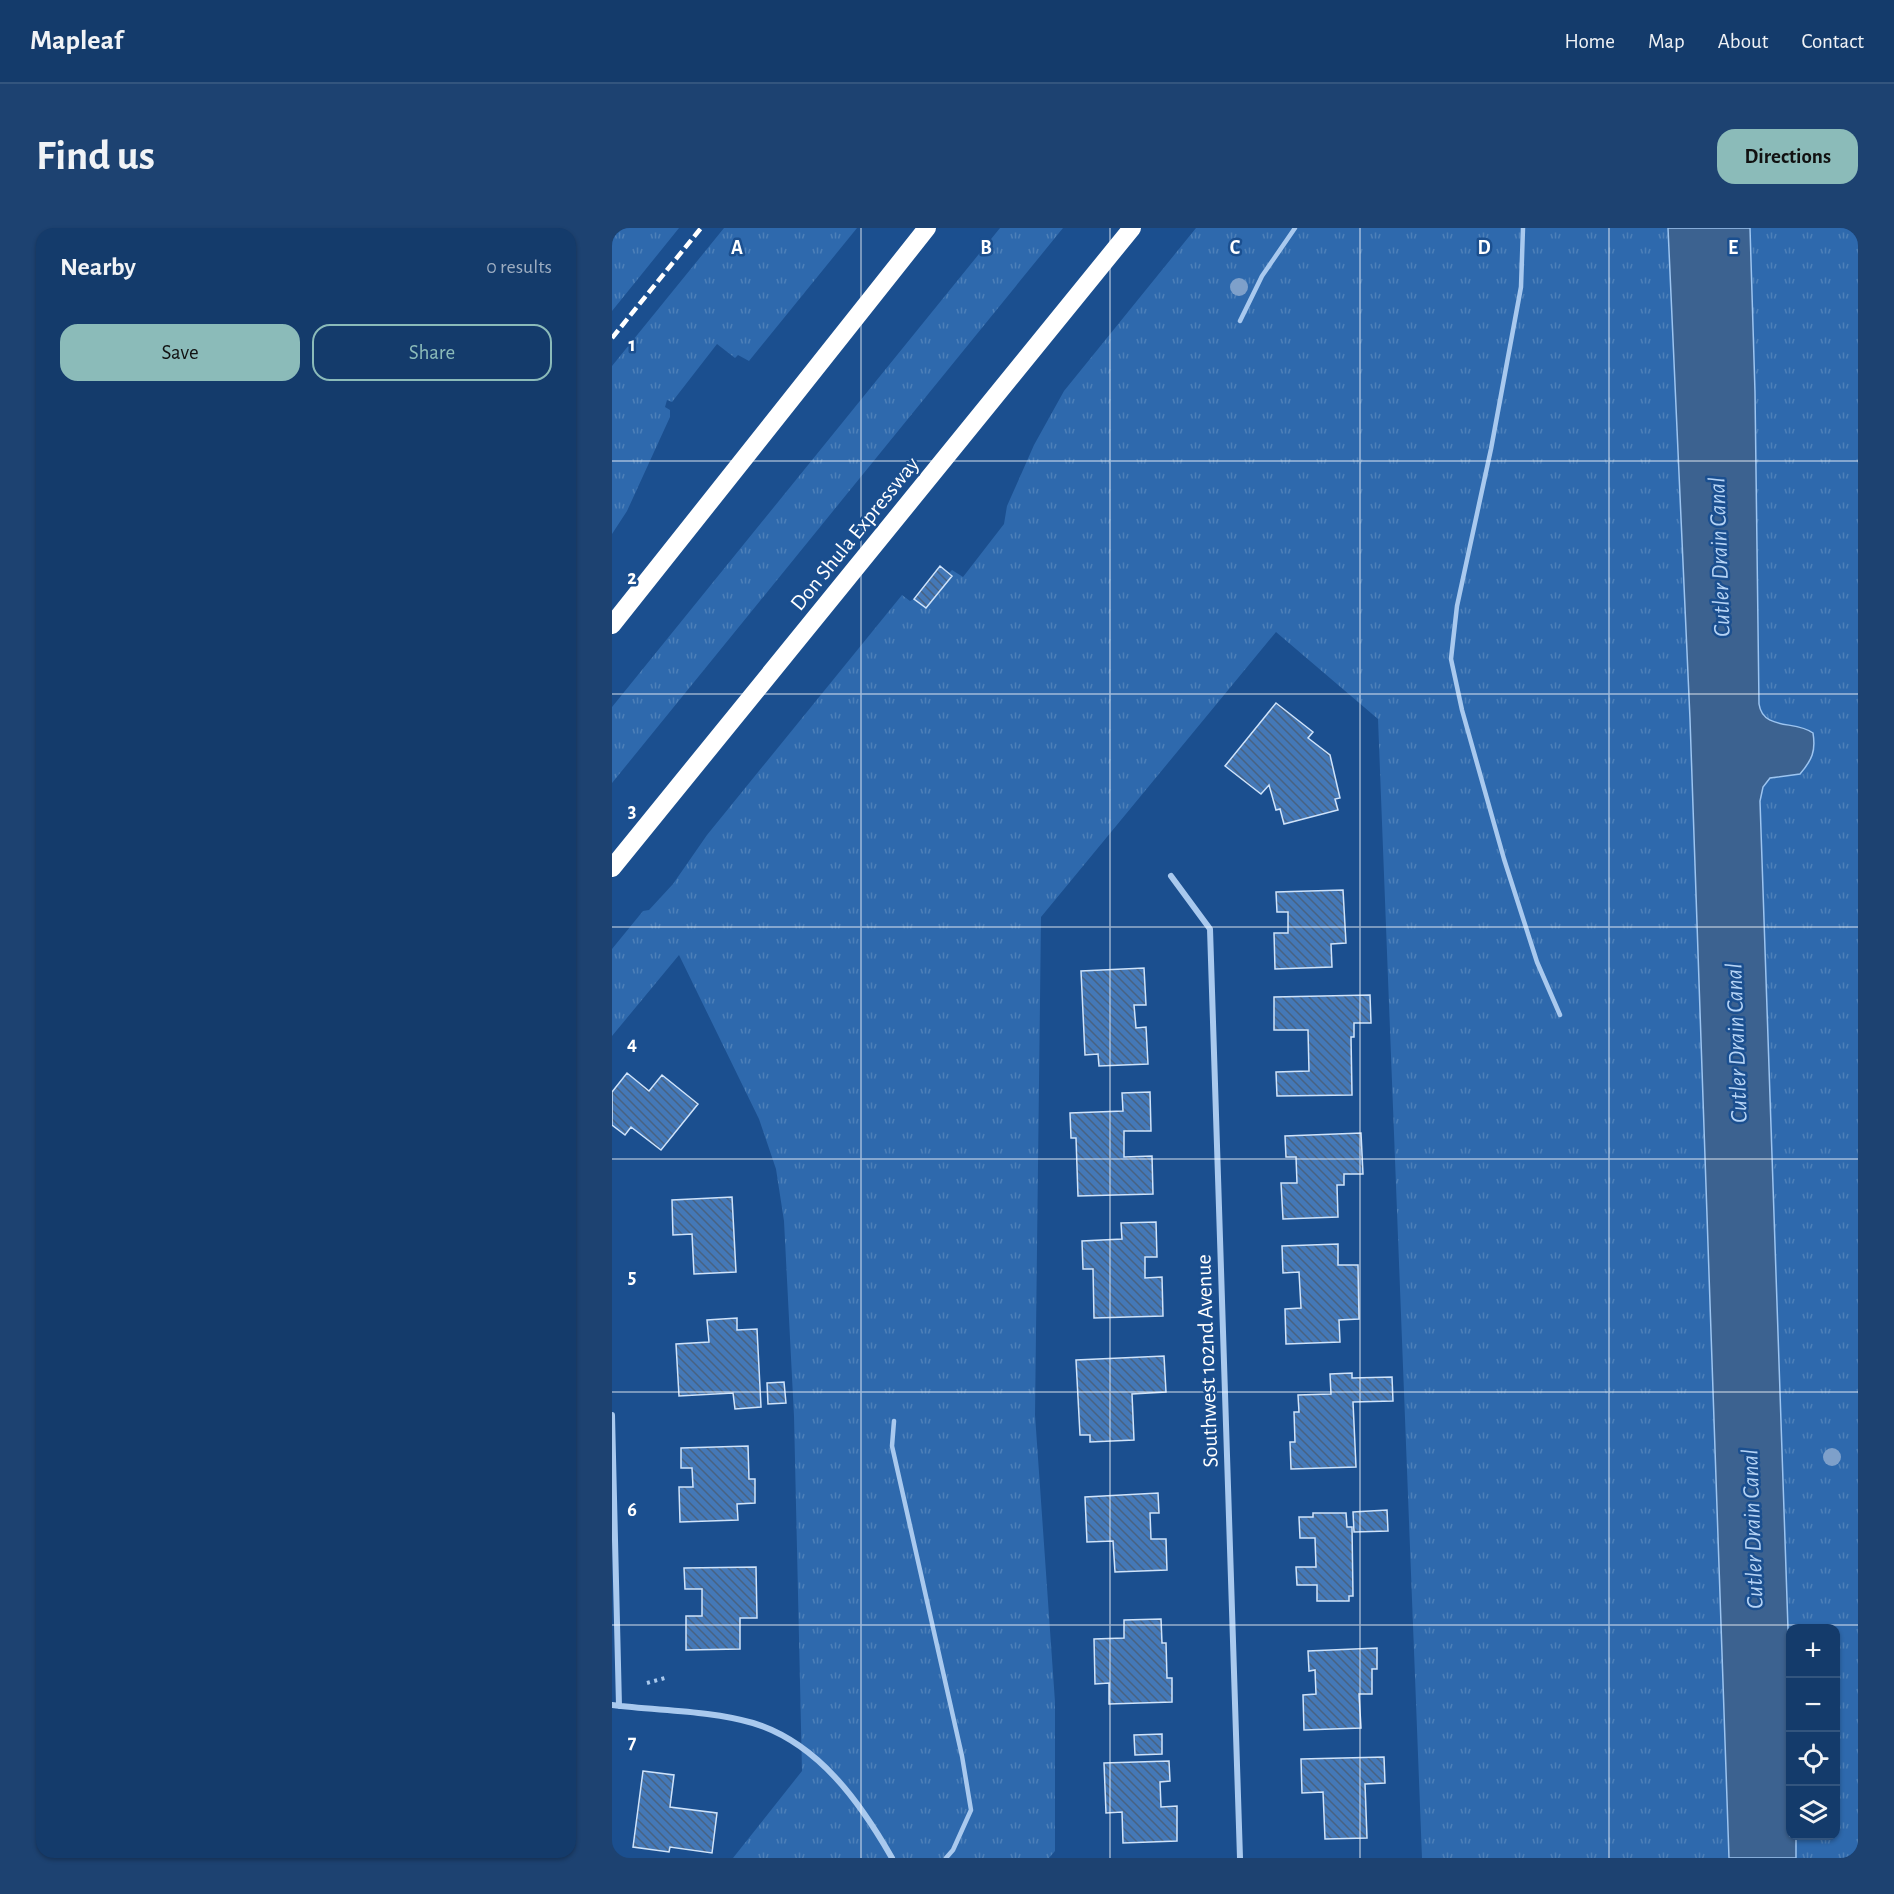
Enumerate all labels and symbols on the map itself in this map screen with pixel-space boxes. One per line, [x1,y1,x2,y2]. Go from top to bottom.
text: A [731,238,743,258]
text: B [980,238,992,258]
text: C [1230,238,1241,258]
text: D [1477,238,1491,258]
text: E [1728,238,1738,258]
text: 1 [628,335,636,355]
street label: Don Shula Expressway [786,452,924,614]
water label: Cutler Drain Canal [1705,476,1735,637]
text: 2 [627,568,637,588]
text: 3 [628,801,636,821]
water label: Cutler Drain Canal [1722,962,1752,1123]
text: 4 [627,1034,637,1054]
street label: Southwest 102nd Avenue [1192,1254,1222,1468]
text: 5 [628,1267,636,1287]
water label: Cutler Drain Canal [1738,1448,1768,1609]
text: 6 [627,1500,637,1520]
text: 7 [628,1732,637,1752]

